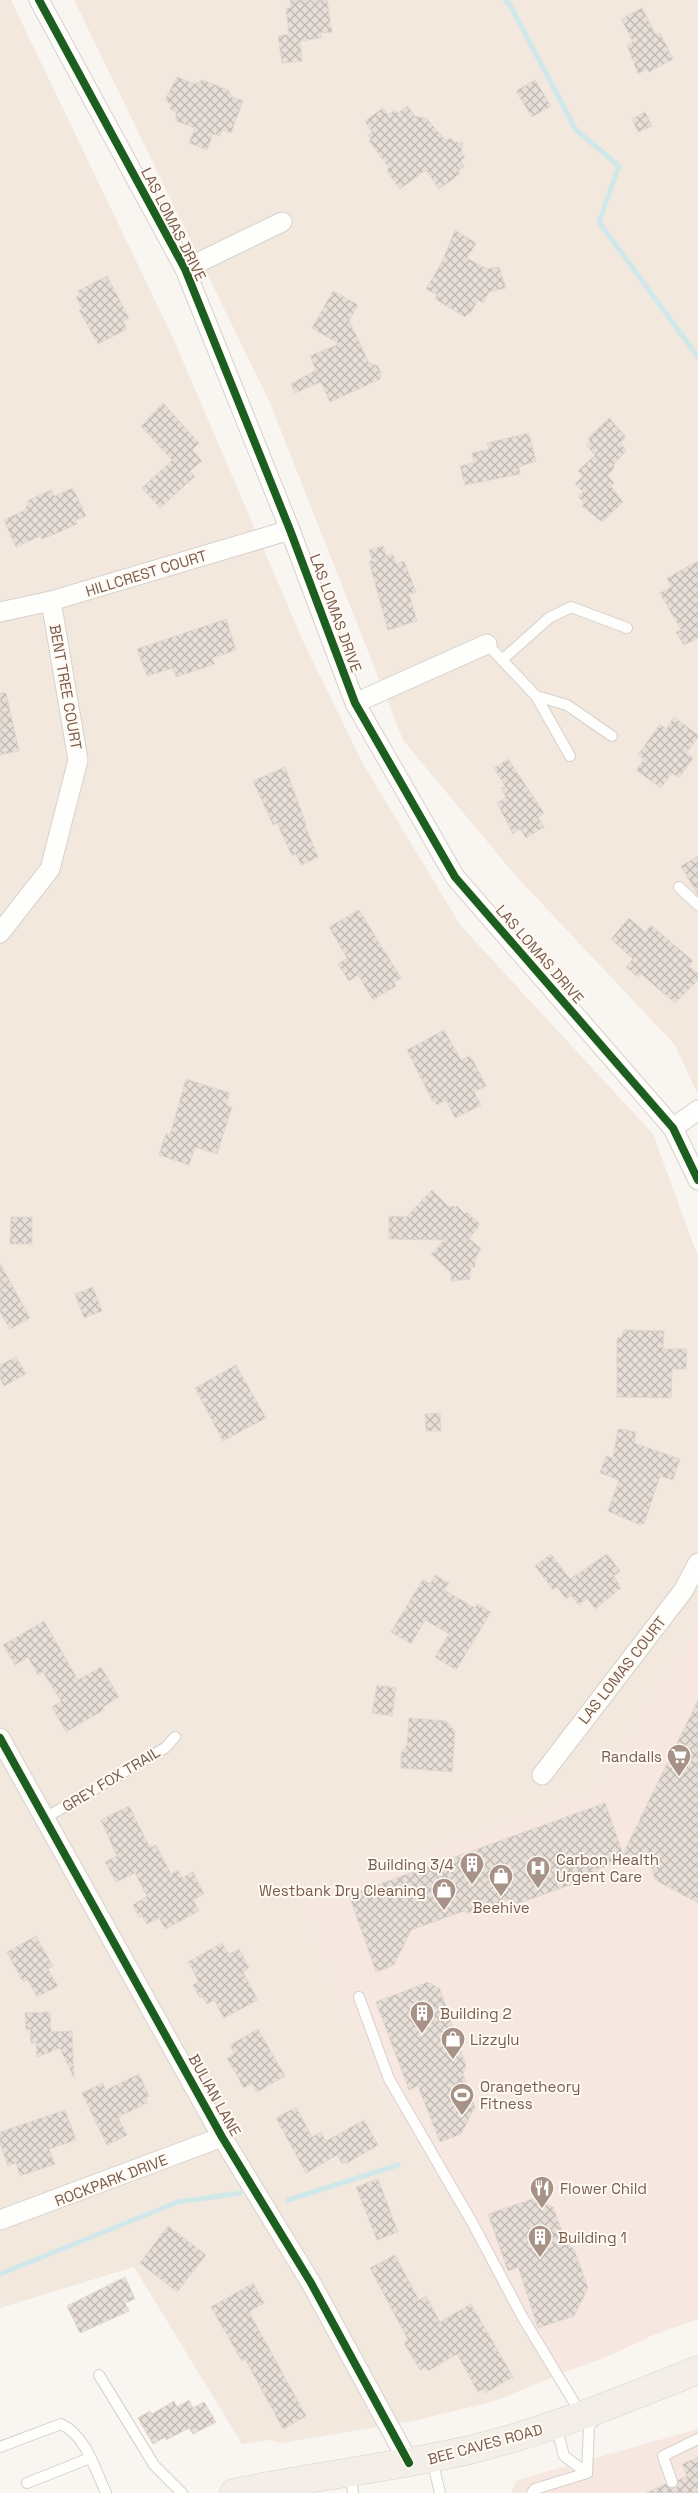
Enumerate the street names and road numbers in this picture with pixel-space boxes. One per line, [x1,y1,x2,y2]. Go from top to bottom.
street label: LAS LOMAS DRIVE [137,164,211,284]
street label: HILLCREST COURT [83,545,209,600]
street label: LAS LOMAS DRIVE [306,551,366,675]
street label: BENT TREE COURT [46,623,86,751]
street label: LAS LOMAS DRIVE [492,901,588,1007]
street label: LAS LOMAS COURT [574,1612,670,1728]
street label: GREY FOX TRAIL [59,1742,163,1816]
street label: BULIAN LANE [185,2051,245,2139]
street label: ROCKPARK DRIVE [52,2150,170,2210]
street label: BEE CAVES ROAD [425,2419,545,2468]

